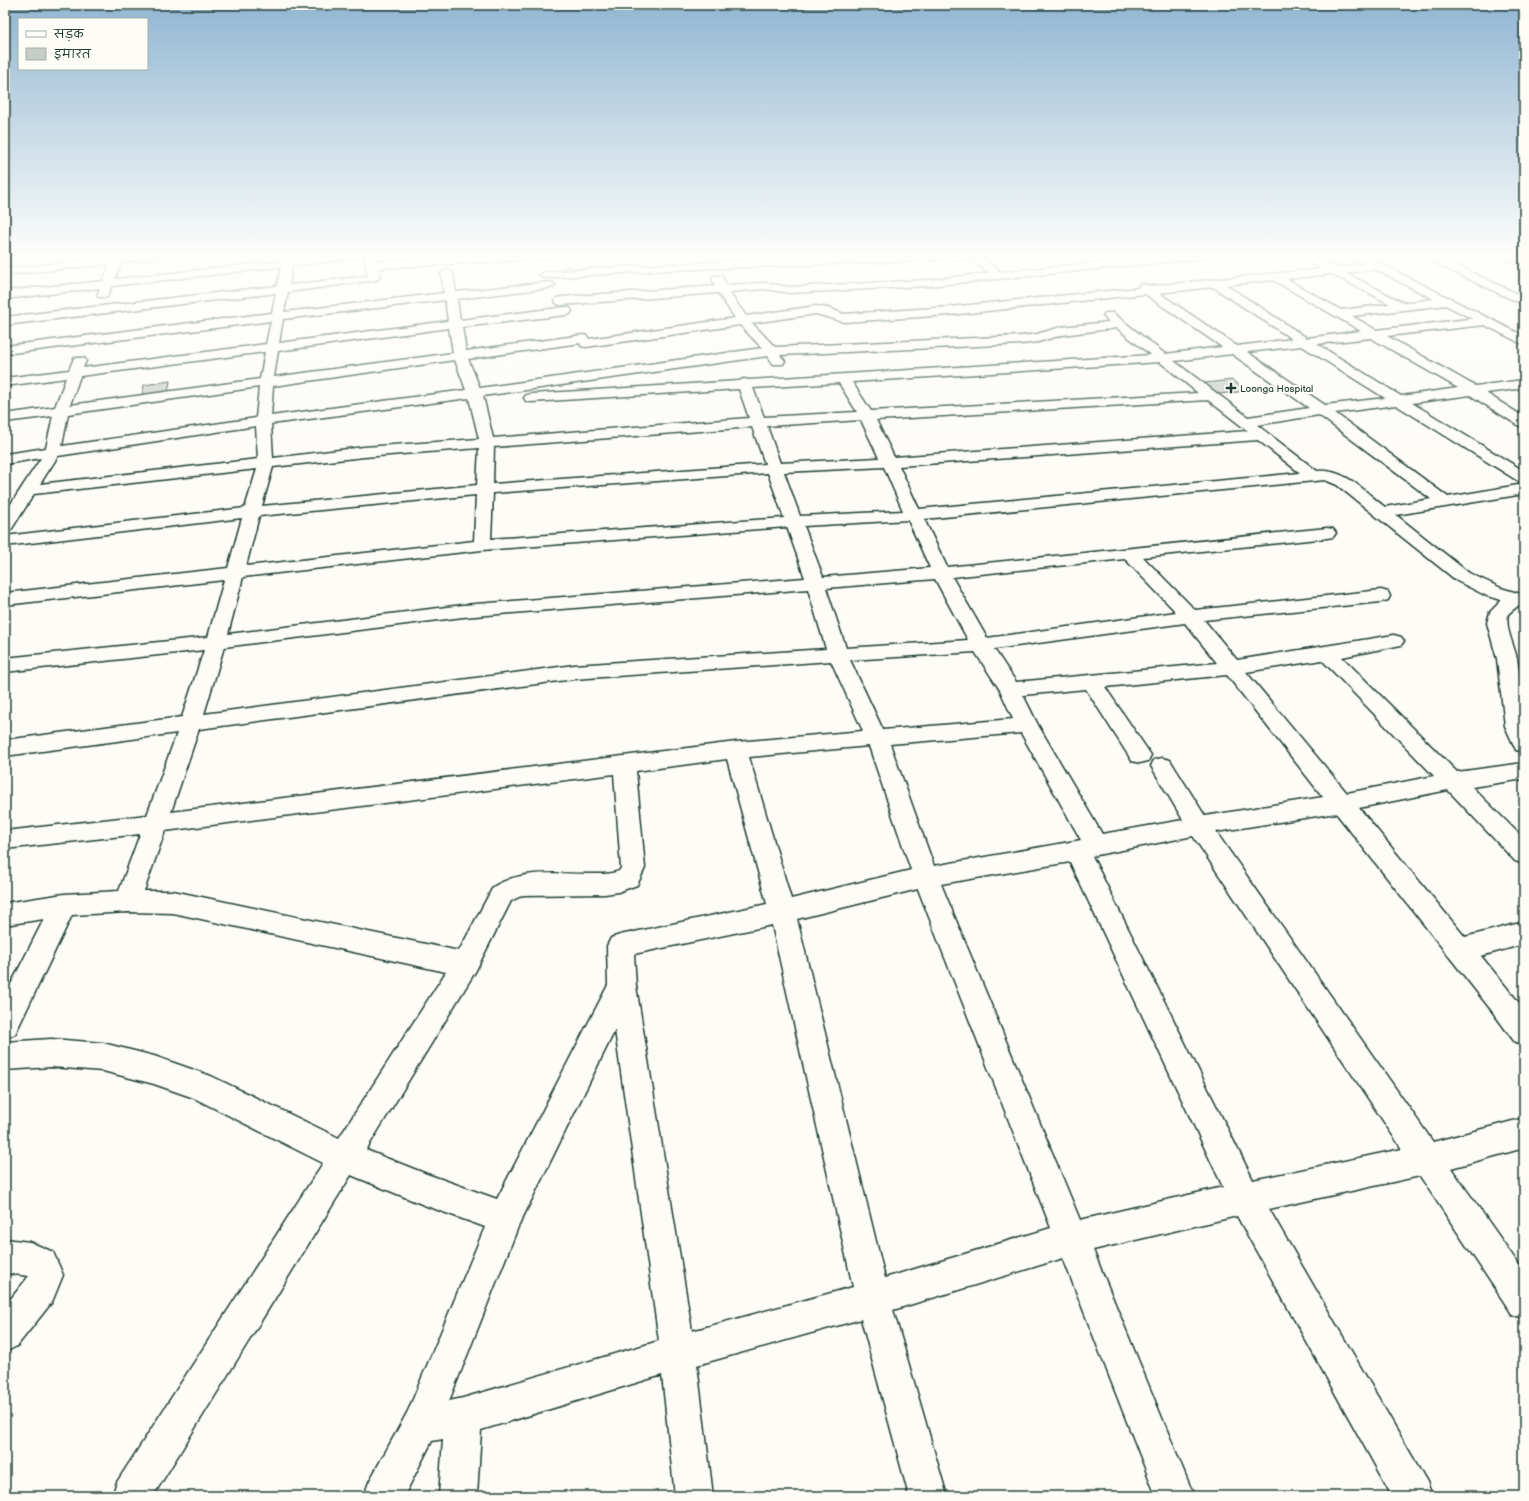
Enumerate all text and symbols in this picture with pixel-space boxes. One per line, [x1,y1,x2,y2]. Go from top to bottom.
legend [18,18,148,70]
text: सड़क [53,27,85,42]
text: इमारत [54,47,92,62]
marker: Loonga Hospital [1225,382,1237,394]
place label: Loonga Hospital [1240,383,1313,395]

